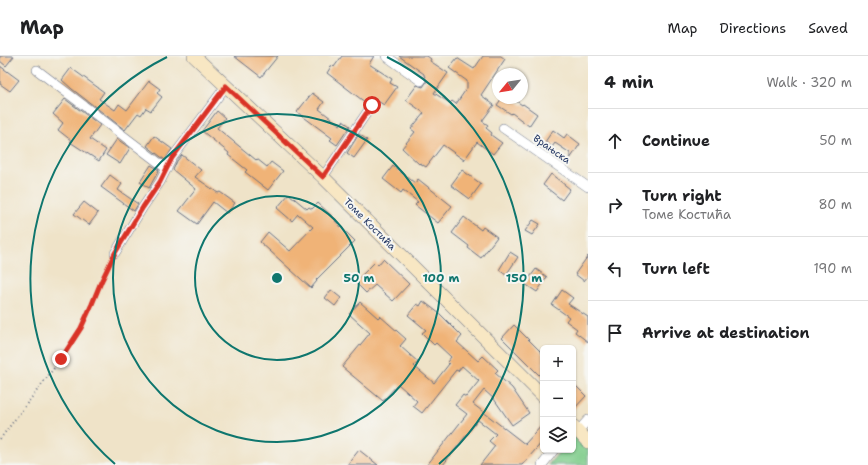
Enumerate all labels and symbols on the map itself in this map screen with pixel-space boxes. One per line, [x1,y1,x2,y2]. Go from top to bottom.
north arrow [492,68,528,104]
route start [363,96,381,114]
street label: Врањска [531,131,574,167]
street label: Томе Костића [341,195,399,253]
text: 50 m [344,270,375,286]
text: 100 m [423,270,460,286]
text: 150 m [506,270,542,286]
centre of rings [270,271,284,285]
route end [52,350,70,368]

